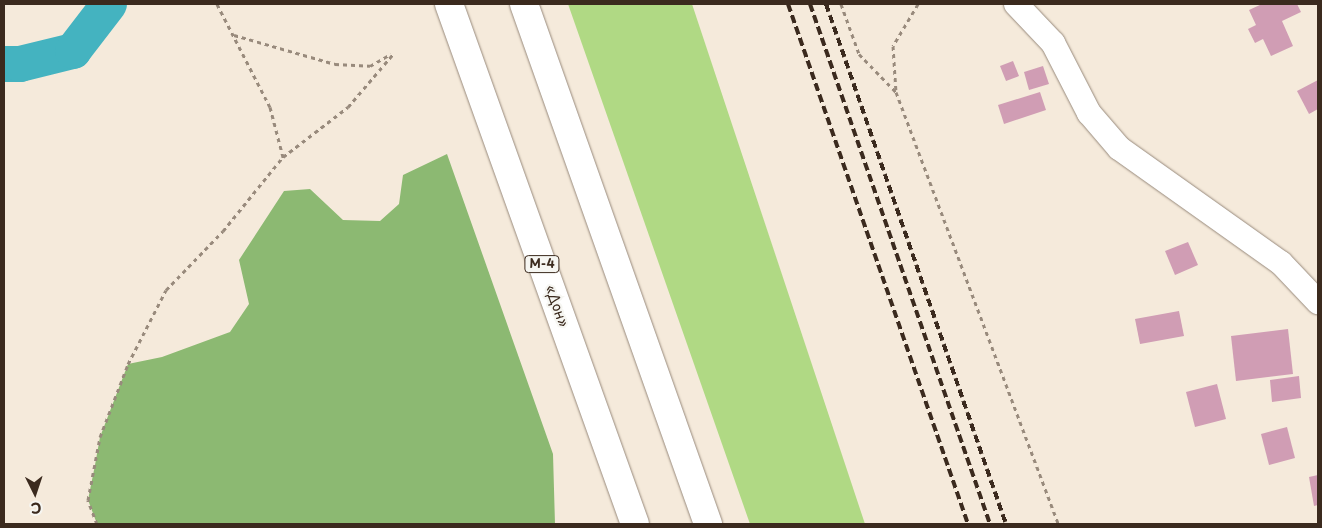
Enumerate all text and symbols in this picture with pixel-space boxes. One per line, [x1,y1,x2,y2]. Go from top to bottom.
road number: М-4 [523,254,561,274]
street label: «Дон» [542,283,572,329]
north arrow [10,468,60,518]
text: С [30,498,42,519]

